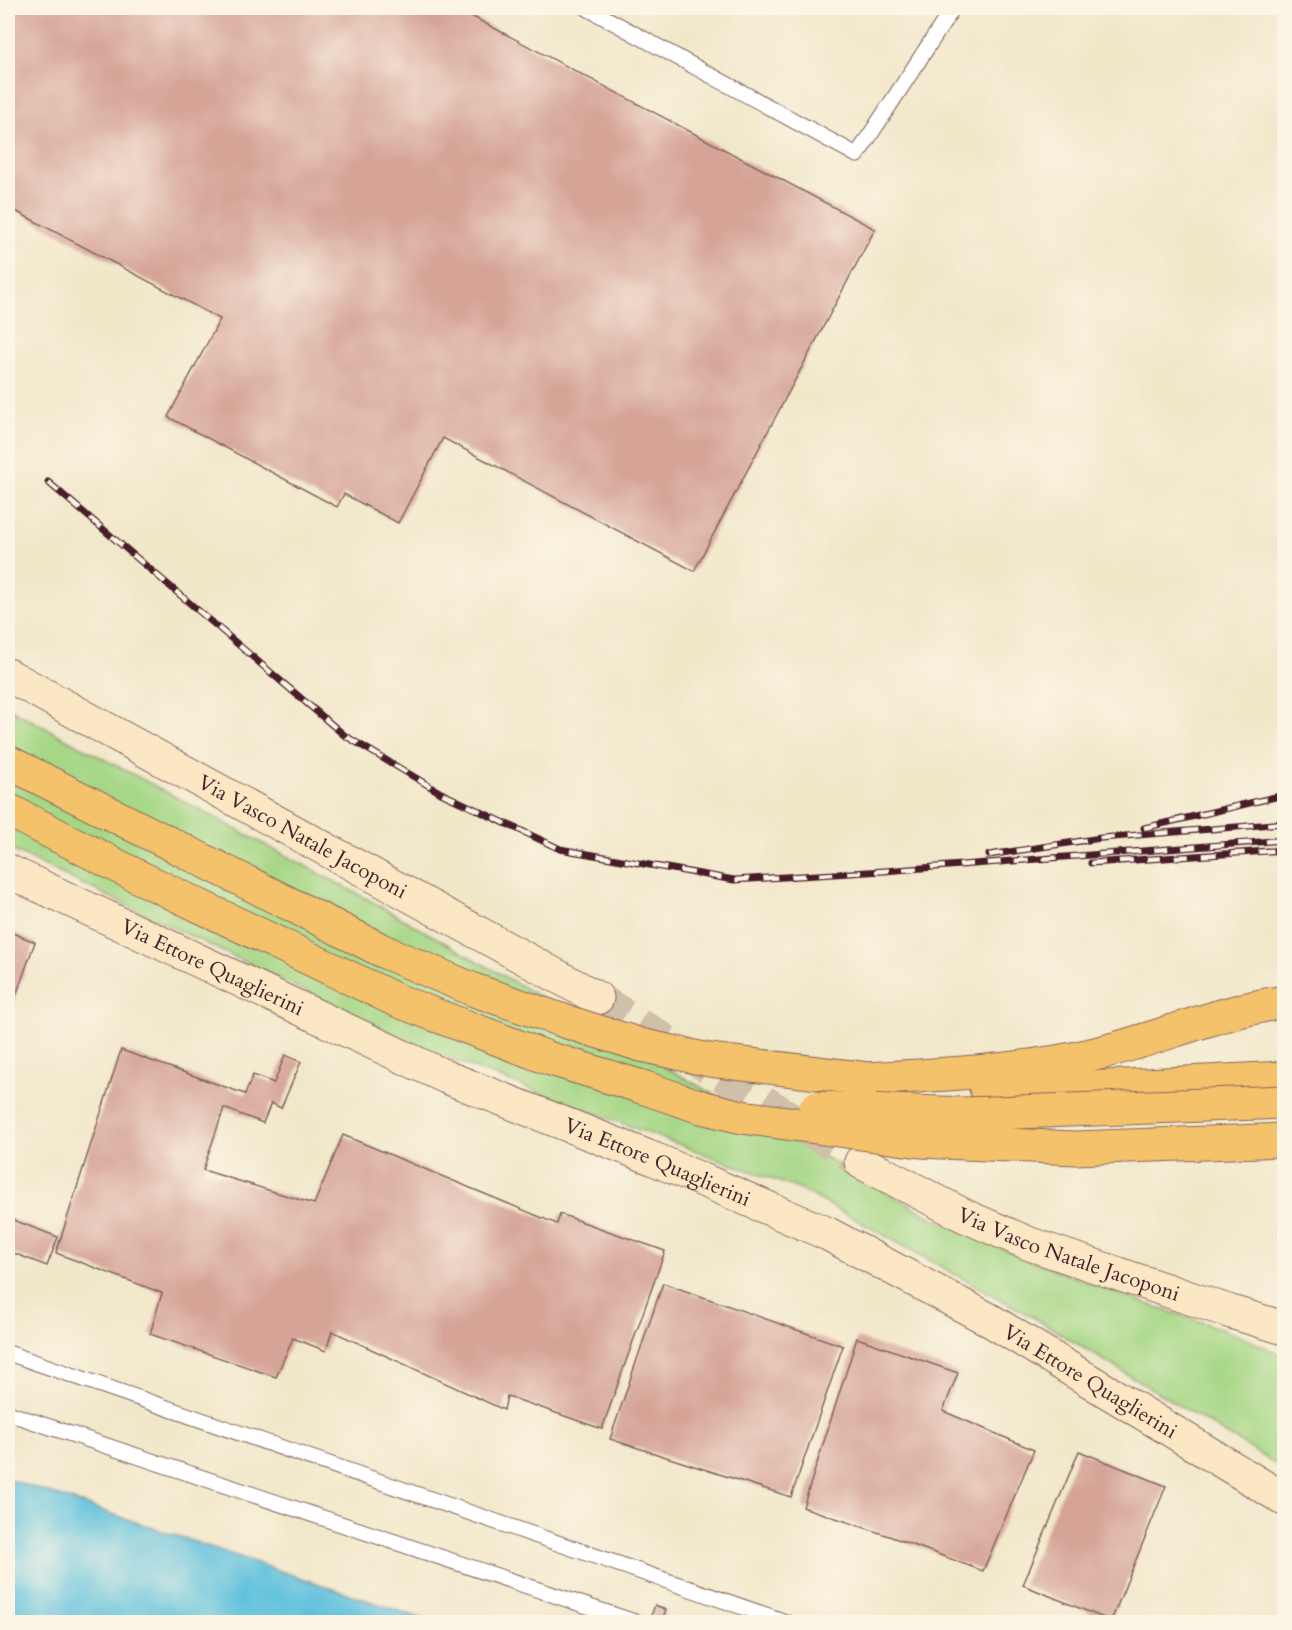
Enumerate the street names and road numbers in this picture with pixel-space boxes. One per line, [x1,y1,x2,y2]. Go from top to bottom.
street label: Via Vasco Natale Jacoponi [192,768,412,906]
street label: Via Ettore Quaglierini [116,912,309,1023]
street label: Via Ettore Quaglierini [560,1111,755,1214]
street label: Via Vasco Natale Jacoponi [953,1201,1184,1309]
street label: Via Ettore Quaglierini [997,1317,1183,1446]

